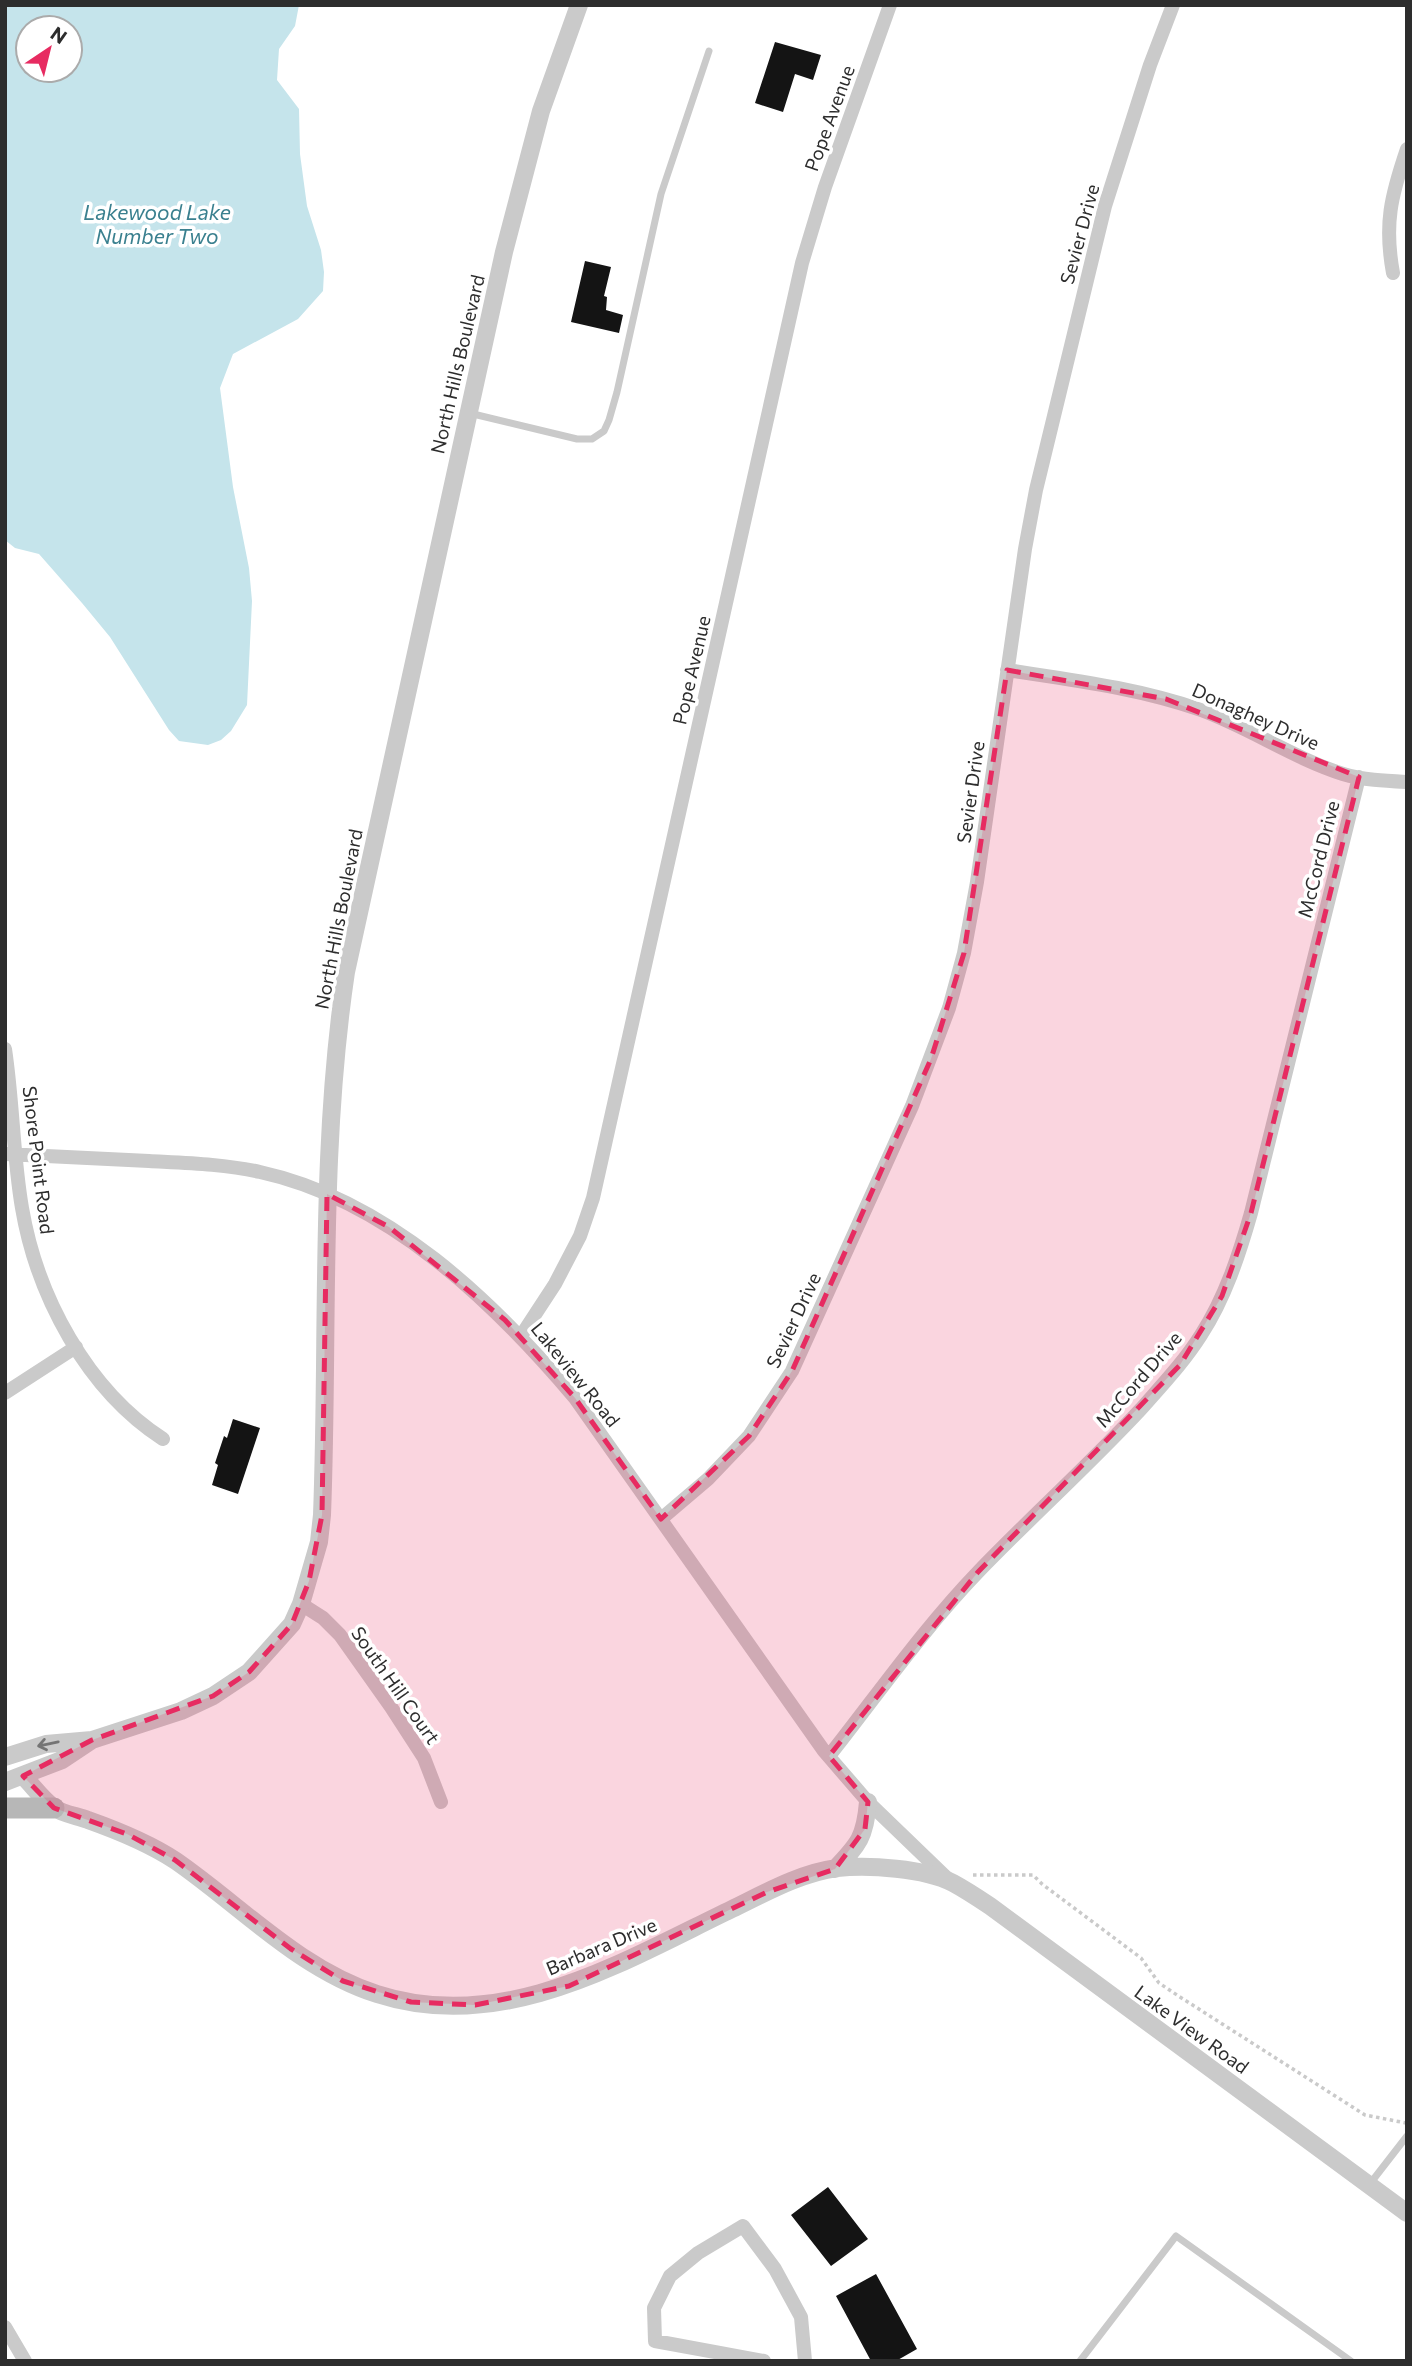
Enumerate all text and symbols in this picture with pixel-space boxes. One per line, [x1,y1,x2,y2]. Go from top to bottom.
north arrow [14,14,84,84]
text: N [47,21,71,48]
street label: Pope Avenue [799,62,859,174]
street label: Sevier Drive [1055,181,1103,287]
water label: Lakewood Lake Number Two [83,199,231,248]
street label: North Hills Boulevard [425,272,489,456]
street label: Pope Avenue [667,613,715,727]
street label: Donaghey Drive [1189,678,1323,754]
street label: Sevier Drive [951,740,989,844]
street label: McCord Drive [1292,798,1344,920]
street label: North Hills Boulevard [309,827,367,1011]
street label: Shore Point Road [19,1085,59,1235]
street label: Sevier Drive [761,1269,825,1371]
street label: Lakeview Road [527,1317,625,1431]
street label: McCord Drive [1090,1326,1186,1432]
street label: South Hill Court [347,1622,445,1748]
one-way arrow [37,1738,60,1752]
street label: Barbara Drive [542,1912,660,1980]
street label: Lake View Road [1131,1980,1253,2078]

